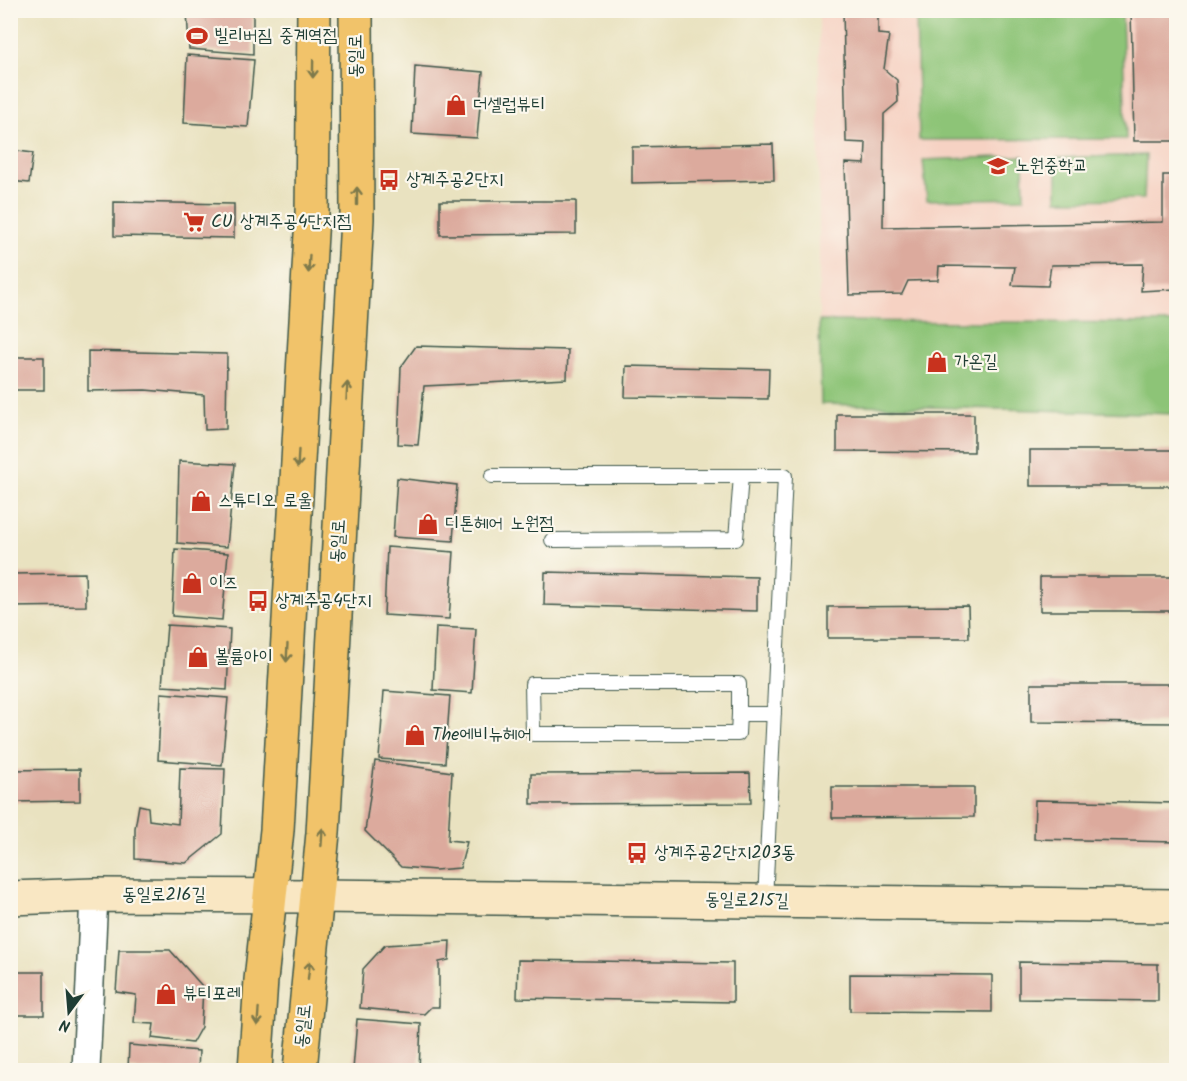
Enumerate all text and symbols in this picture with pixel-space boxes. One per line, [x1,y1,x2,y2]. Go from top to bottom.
place label: 빌리버짐 중계역점 [214,22,338,51]
sports icon: 빌리버짐 중계역점 [185,24,209,48]
street label: 동일로 [342,34,371,78]
one-way arrow [307,58,319,78]
place label: 더셀럽뷰티 [473,91,545,120]
shop icon: 더셀럽뷰티 [444,93,468,117]
place label: 노원중학교 [1015,152,1087,181]
school or university icon: 노원중학교 [986,154,1010,178]
place label: 상계주공2단지 [406,166,503,195]
bus stop icon: 상계주공2단지 [377,168,401,192]
one-way arrow [351,187,363,207]
place label: CU 상계주공4단지점 [211,208,352,237]
supermarket icon: CU 상계주공4단지점 [182,210,206,234]
one-way arrow [303,253,314,273]
place label: 가온길 [954,348,998,377]
shop icon: 가온길 [925,350,949,374]
one-way arrow [342,382,353,402]
one-way arrow [292,448,303,468]
place label: 스튜디오 로울 [218,487,312,516]
shop icon: 스튜디오 로울 [189,489,213,513]
place label: 디톤헤어 노원점 [445,510,554,539]
shop icon: 디톤헤어 노원점 [416,512,440,536]
street label: 동일로 [323,519,355,563]
place label: 이즈 [209,569,238,598]
shop icon: 이즈 [180,571,204,595]
place label: 상계주공4단지 [275,587,372,616]
bus stop icon: 상계주공4단지 [246,589,270,613]
place label: 볼륨아이 [215,643,273,672]
one-way arrow [281,643,292,663]
shop icon: 볼륨아이 [186,645,210,669]
place label: The에비뉴헤어 [432,721,532,750]
shop icon: The에비뉴헤어 [403,723,427,747]
one-way arrow [317,828,328,848]
place label: 상계주공2단지203동 [654,839,796,868]
bus stop icon: 상계주공2단지203동 [625,841,649,865]
street label: 동일로216길 [122,881,207,910]
street label: 동일로215길 [705,886,790,916]
one-way arrow [303,961,314,981]
place label: 뷰티포레 [183,980,241,1009]
north arrow [39,982,99,1042]
shop icon: 뷰티포레 [154,982,178,1006]
street label: 동일로 [288,1003,320,1049]
one-way arrow [253,1006,264,1026]
text: N [57,1012,74,1038]

